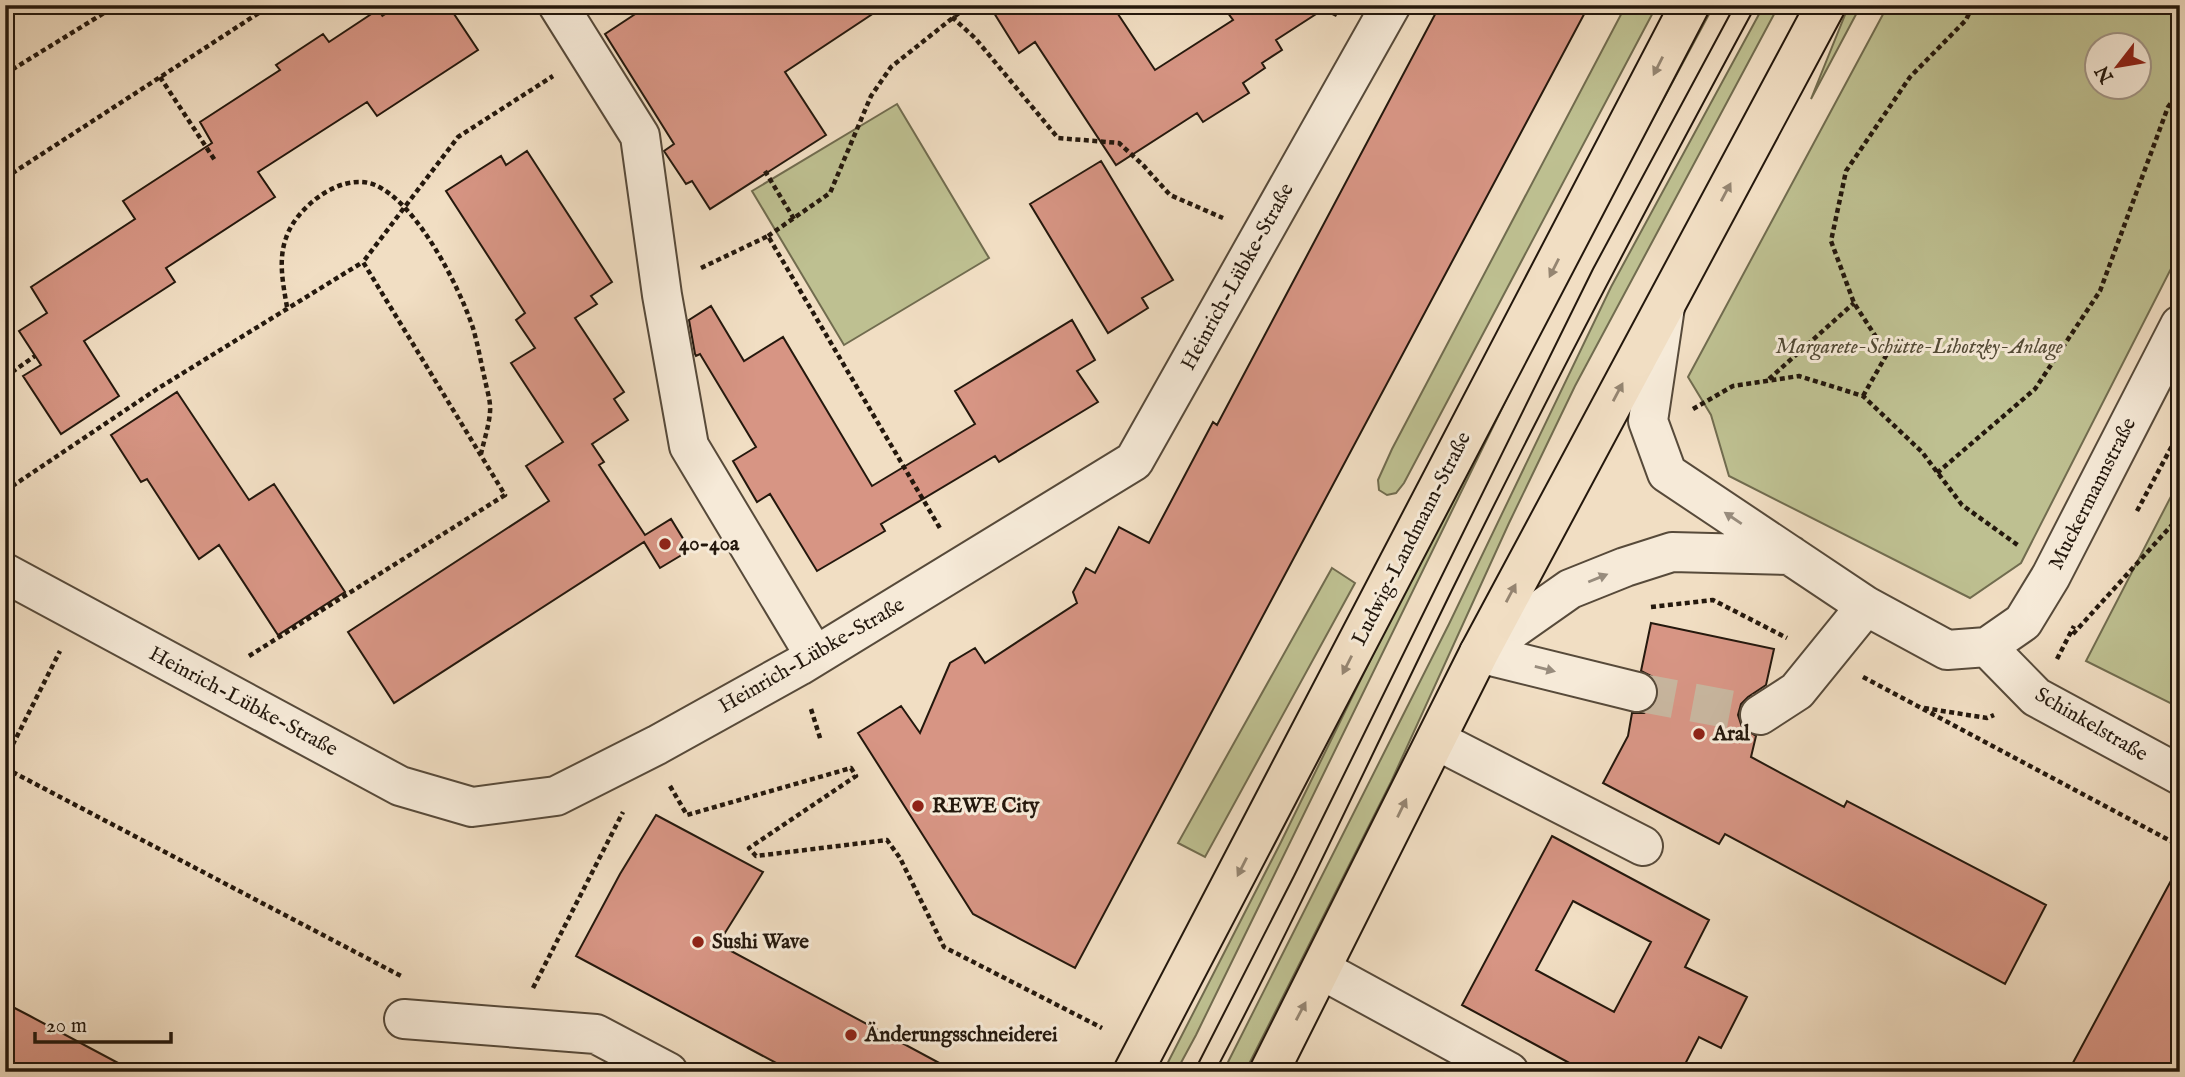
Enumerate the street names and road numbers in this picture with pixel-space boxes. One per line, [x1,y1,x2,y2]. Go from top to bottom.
street label: Heinrich-Lübke-Straße [1175,178,1301,375]
street label: Muckermannstraße [2043,413,2143,575]
street label: Ludwig-Landmann-Straße [1346,427,1478,650]
street label: Heinrich-Lübke-Straße [714,592,910,720]
street label: Heinrich-Lübke-Straße [144,641,342,763]
street label: Schinkelstraße [2030,682,2153,768]

